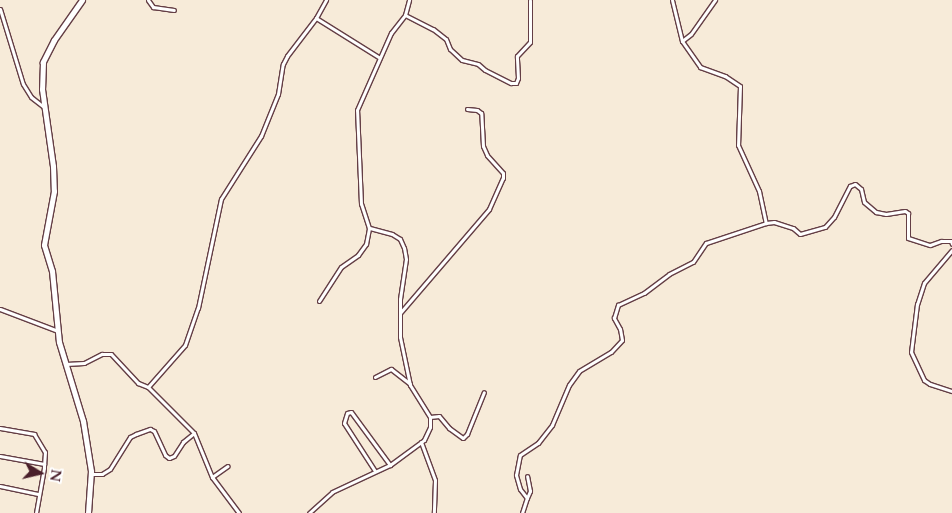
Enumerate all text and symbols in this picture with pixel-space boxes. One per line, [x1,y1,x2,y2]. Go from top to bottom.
north arrow [15,448,65,498]
text: N [45,468,66,483]

